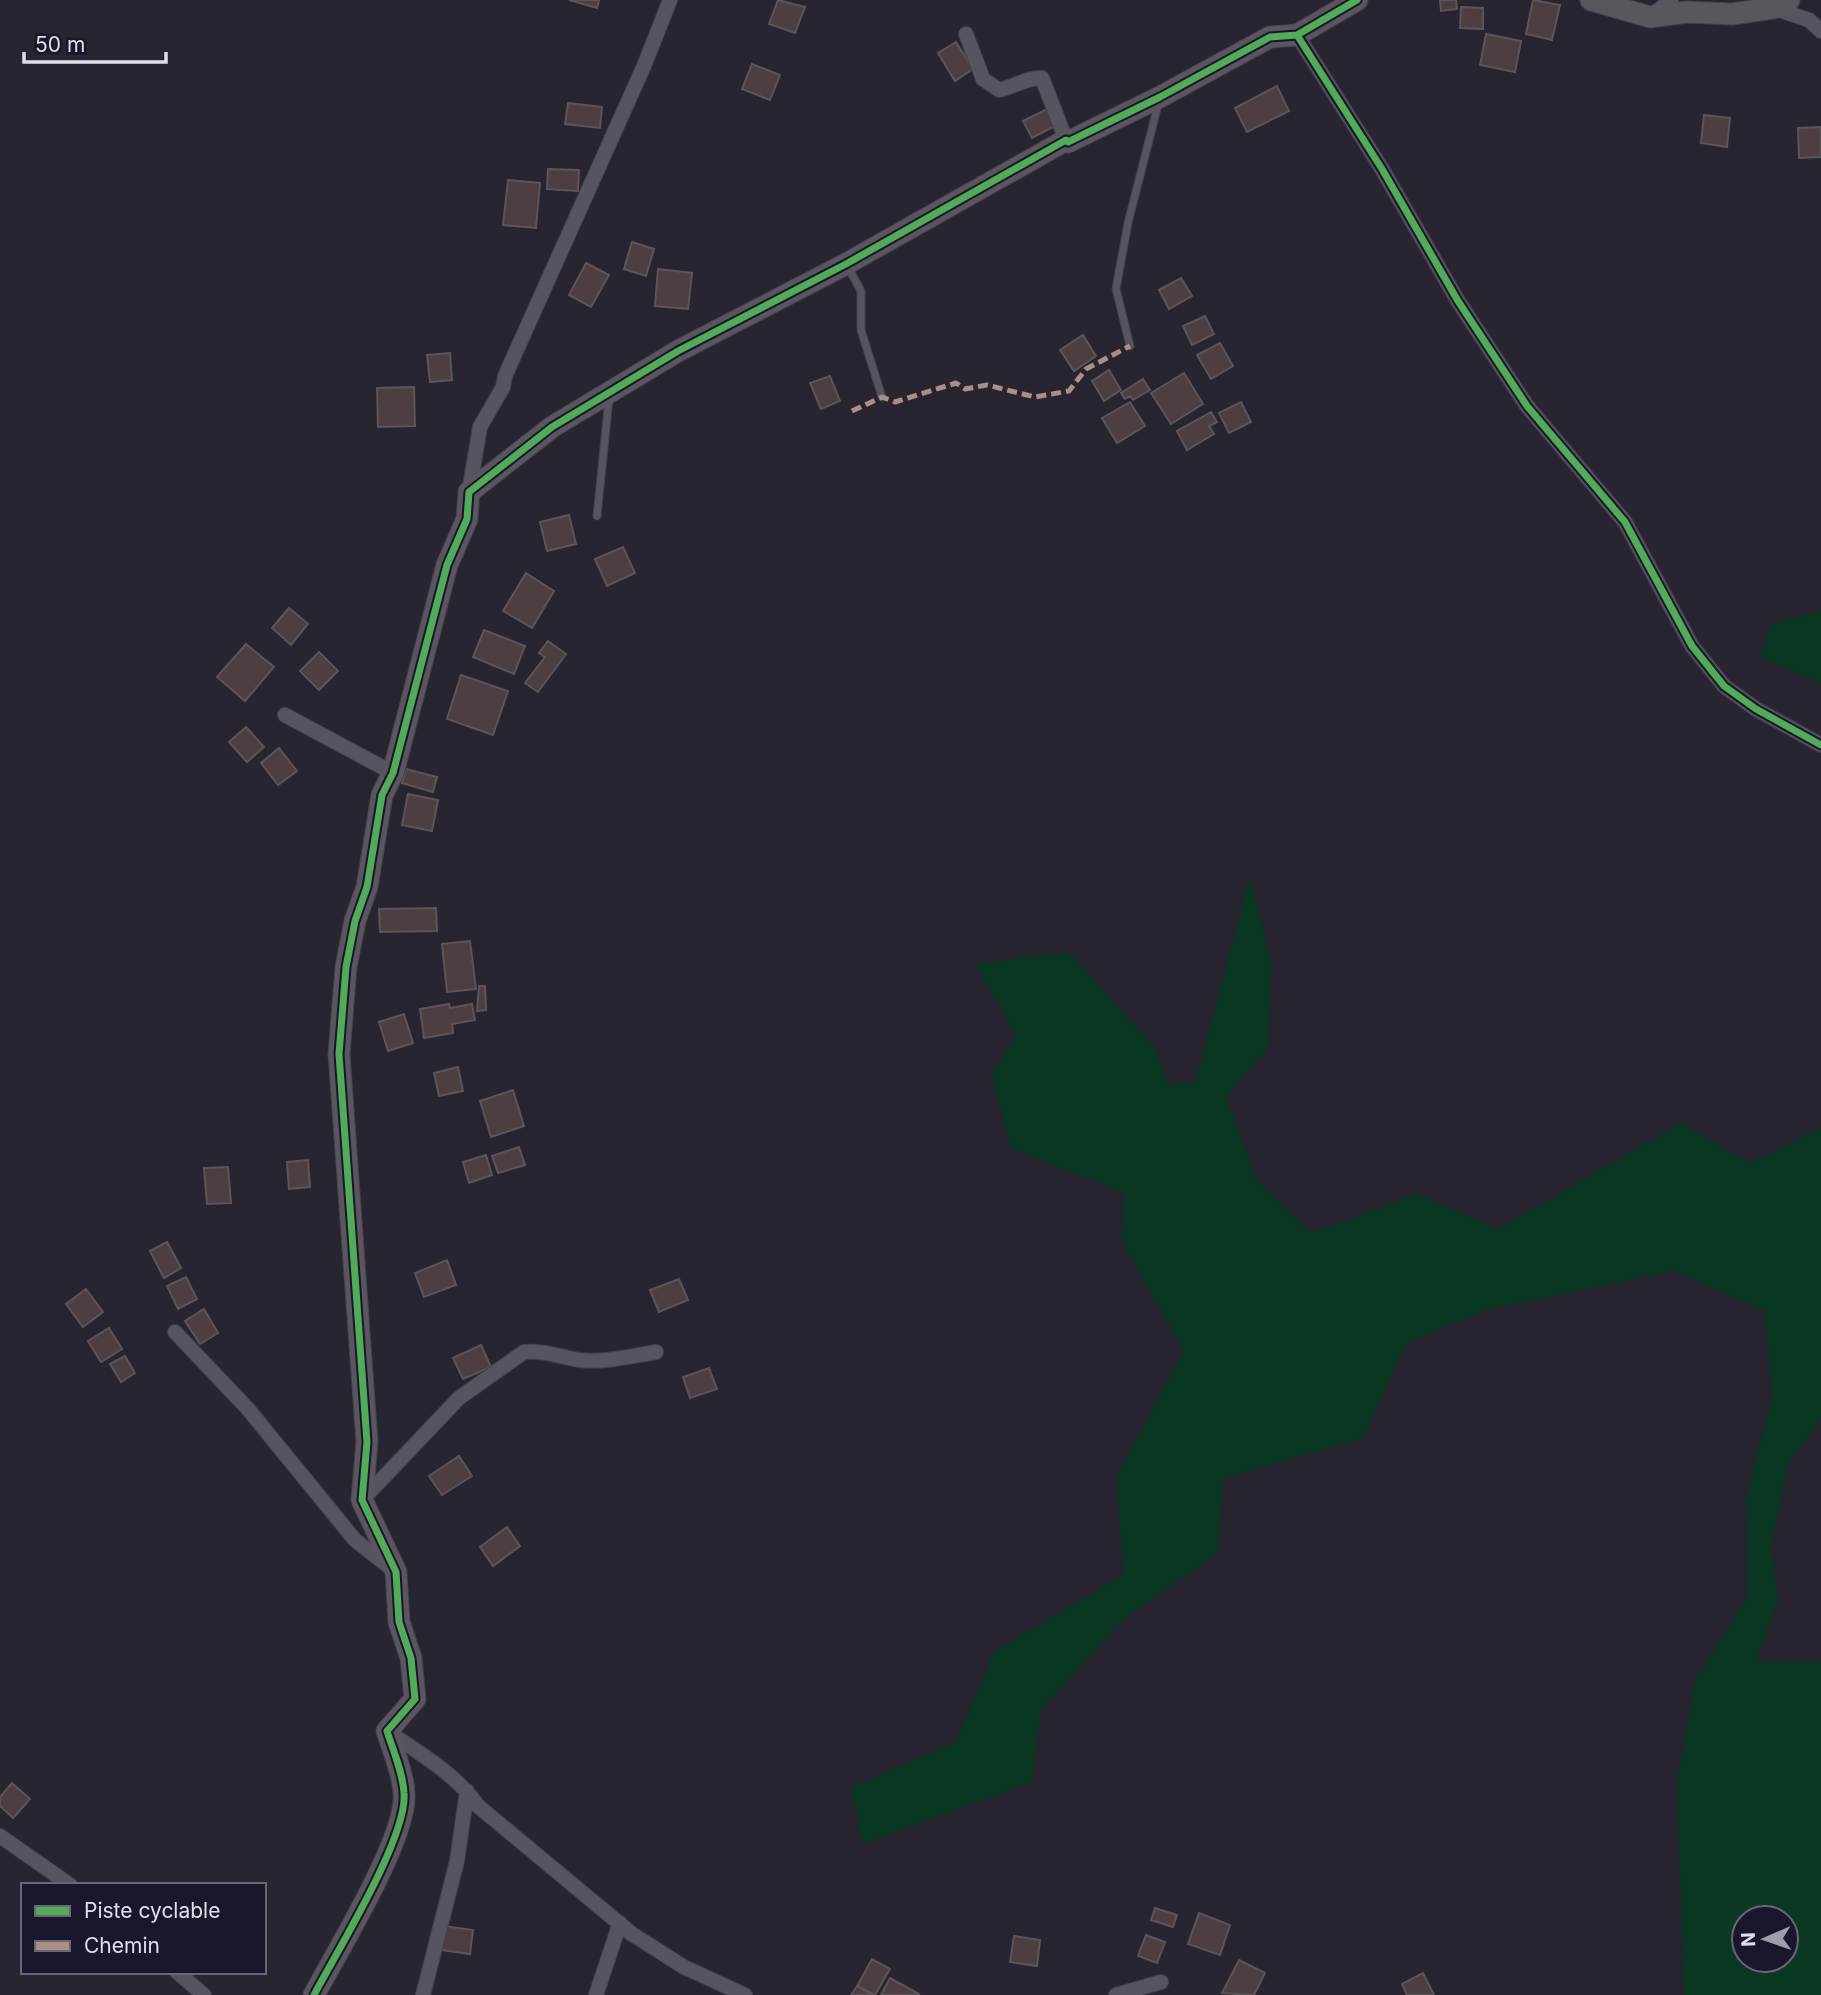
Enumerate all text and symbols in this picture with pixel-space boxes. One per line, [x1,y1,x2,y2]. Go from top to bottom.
scale bar [24,21,166,65]
text: 50 m [35,32,85,57]
legend [21,1883,266,1974]
text: Piste cyclable [84,1898,220,1923]
north arrow [1730,1904,1800,1974]
text: N [1737,1932,1760,1947]
text: Chemin [84,1933,160,1958]

